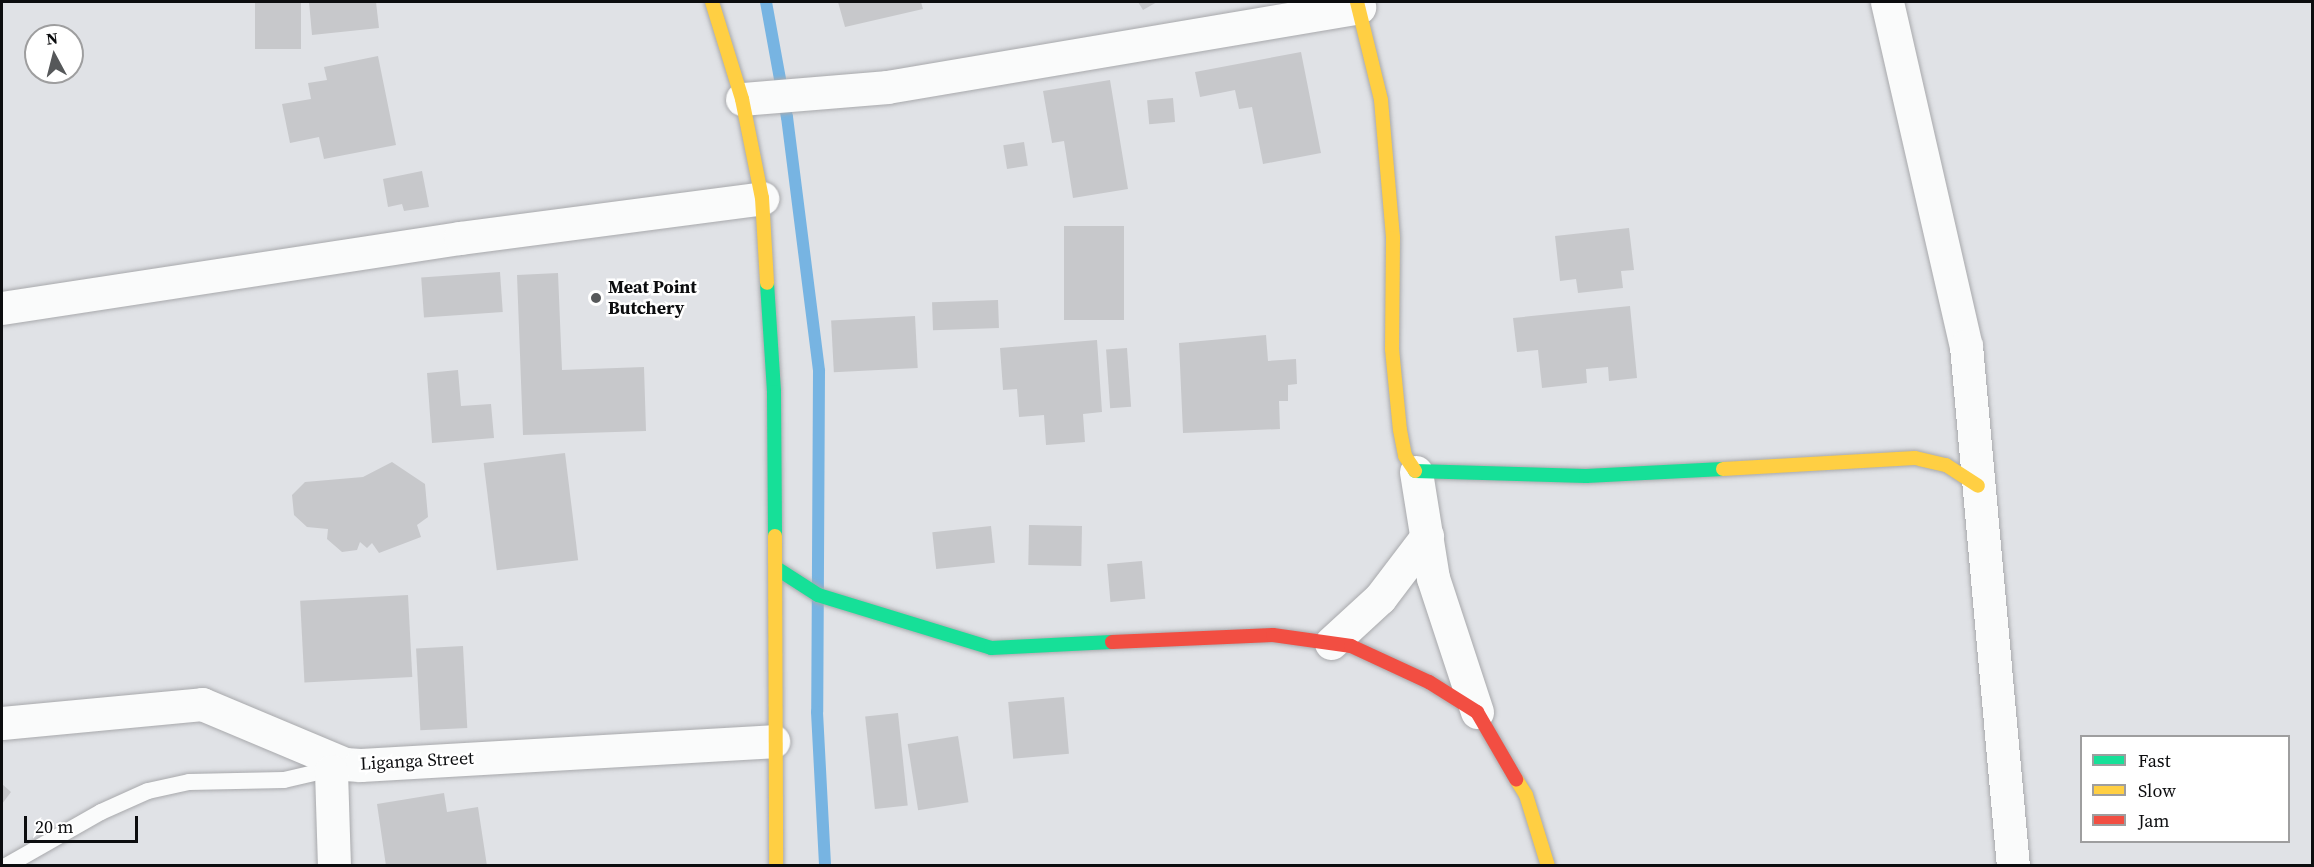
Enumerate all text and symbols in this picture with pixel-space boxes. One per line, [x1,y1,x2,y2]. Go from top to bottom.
north arrow [24,24,84,84]
text: N [45,26,59,50]
place label: Meat Point Butchery [608,277,697,320]
marker: Meat Point Butchery [589,291,603,305]
legend [2080,735,2290,843]
street label: Liganga Street [360,747,474,775]
text: Fast [2138,748,2171,773]
text: Slow [2138,778,2176,803]
scale bar [27,804,141,842]
text: Jam [2138,808,2170,833]
text: 20 m [35,814,73,839]

